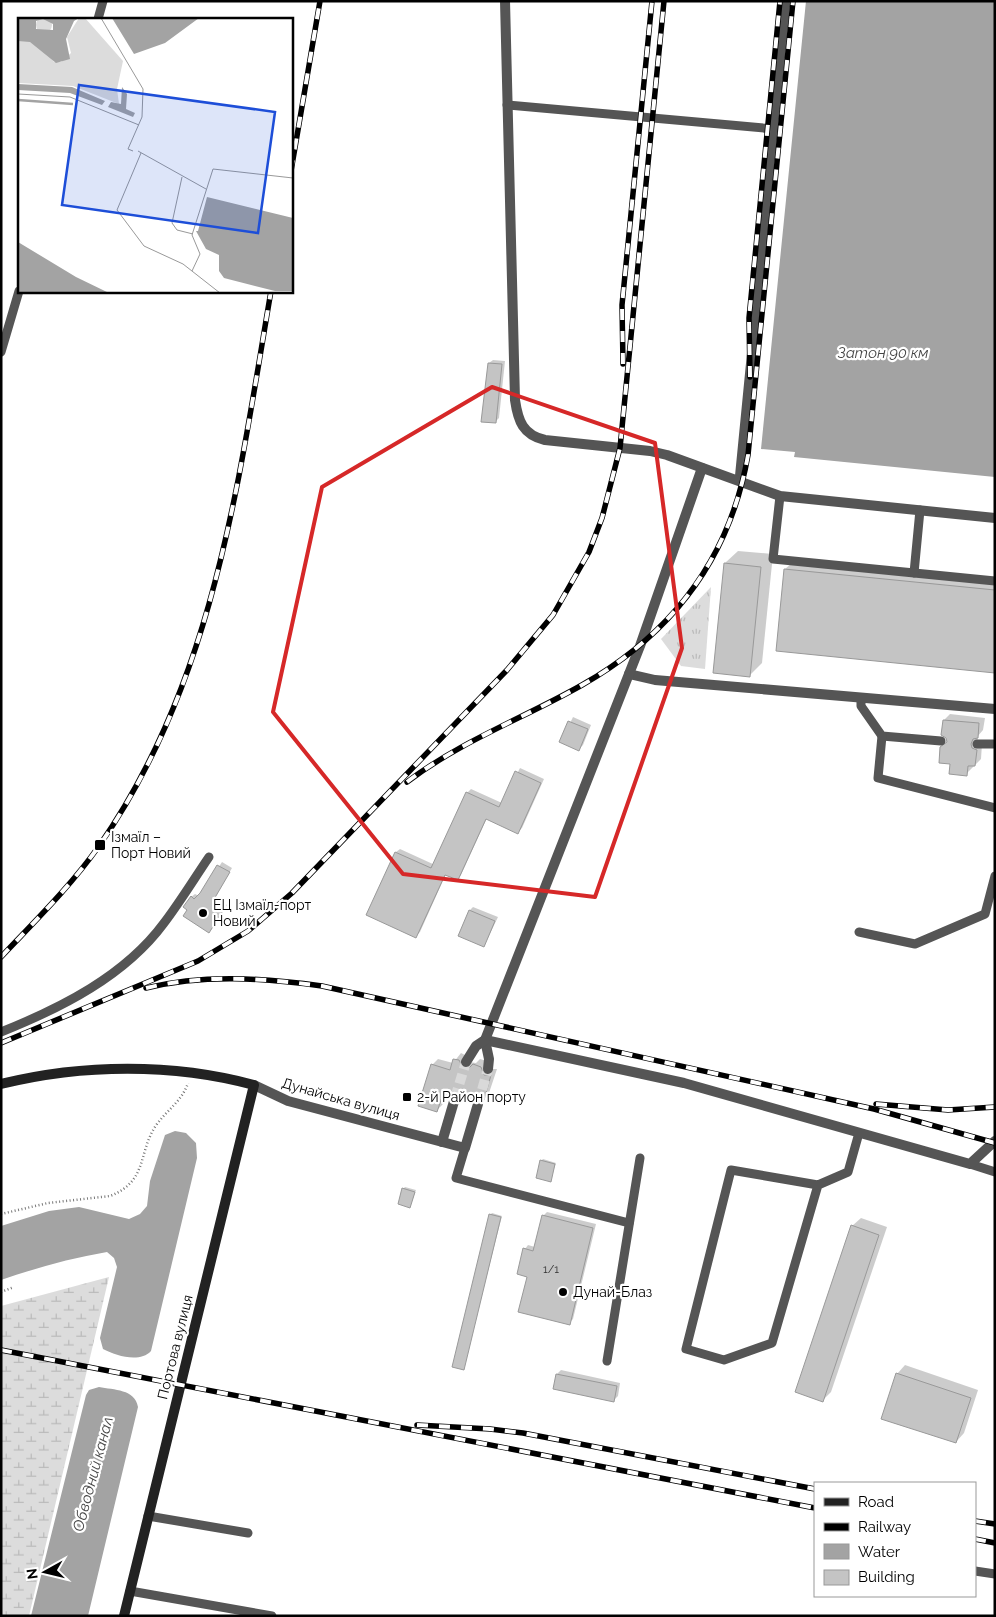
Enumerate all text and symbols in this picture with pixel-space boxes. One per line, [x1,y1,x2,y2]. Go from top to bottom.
inset map [18,18,292,292]
water label: Затон 90 км [838,344,929,362]
place label: Ізмаїл – Порт Новий [111,829,191,861]
marker: Ізмаїл – Порт Новий [93,838,107,852]
place label: ЕЦ Ізмаїл-порт Новий [213,897,312,929]
marker: ЕЦ Ізмаїл-порт Новий [197,907,209,919]
street label: Дунайська вулиця [280,1075,402,1123]
place label: 2-й Район порту [417,1089,526,1105]
marker: 2-й Район порту [401,1091,413,1103]
house number: 1/1 [543,1263,559,1276]
place label: Дунай-Блаз [573,1284,652,1300]
marker: Дунай-Блаз [557,1286,569,1298]
street label: Портова вулиця [154,1293,196,1401]
water label: Обводний канал [69,1415,117,1533]
legend [814,1482,976,1597]
text: Road [858,1493,894,1511]
text: Railway [858,1518,911,1536]
text: Water [858,1543,901,1561]
north arrow [20,1547,70,1597]
text: N [23,1567,41,1580]
text: Building [858,1568,915,1586]

